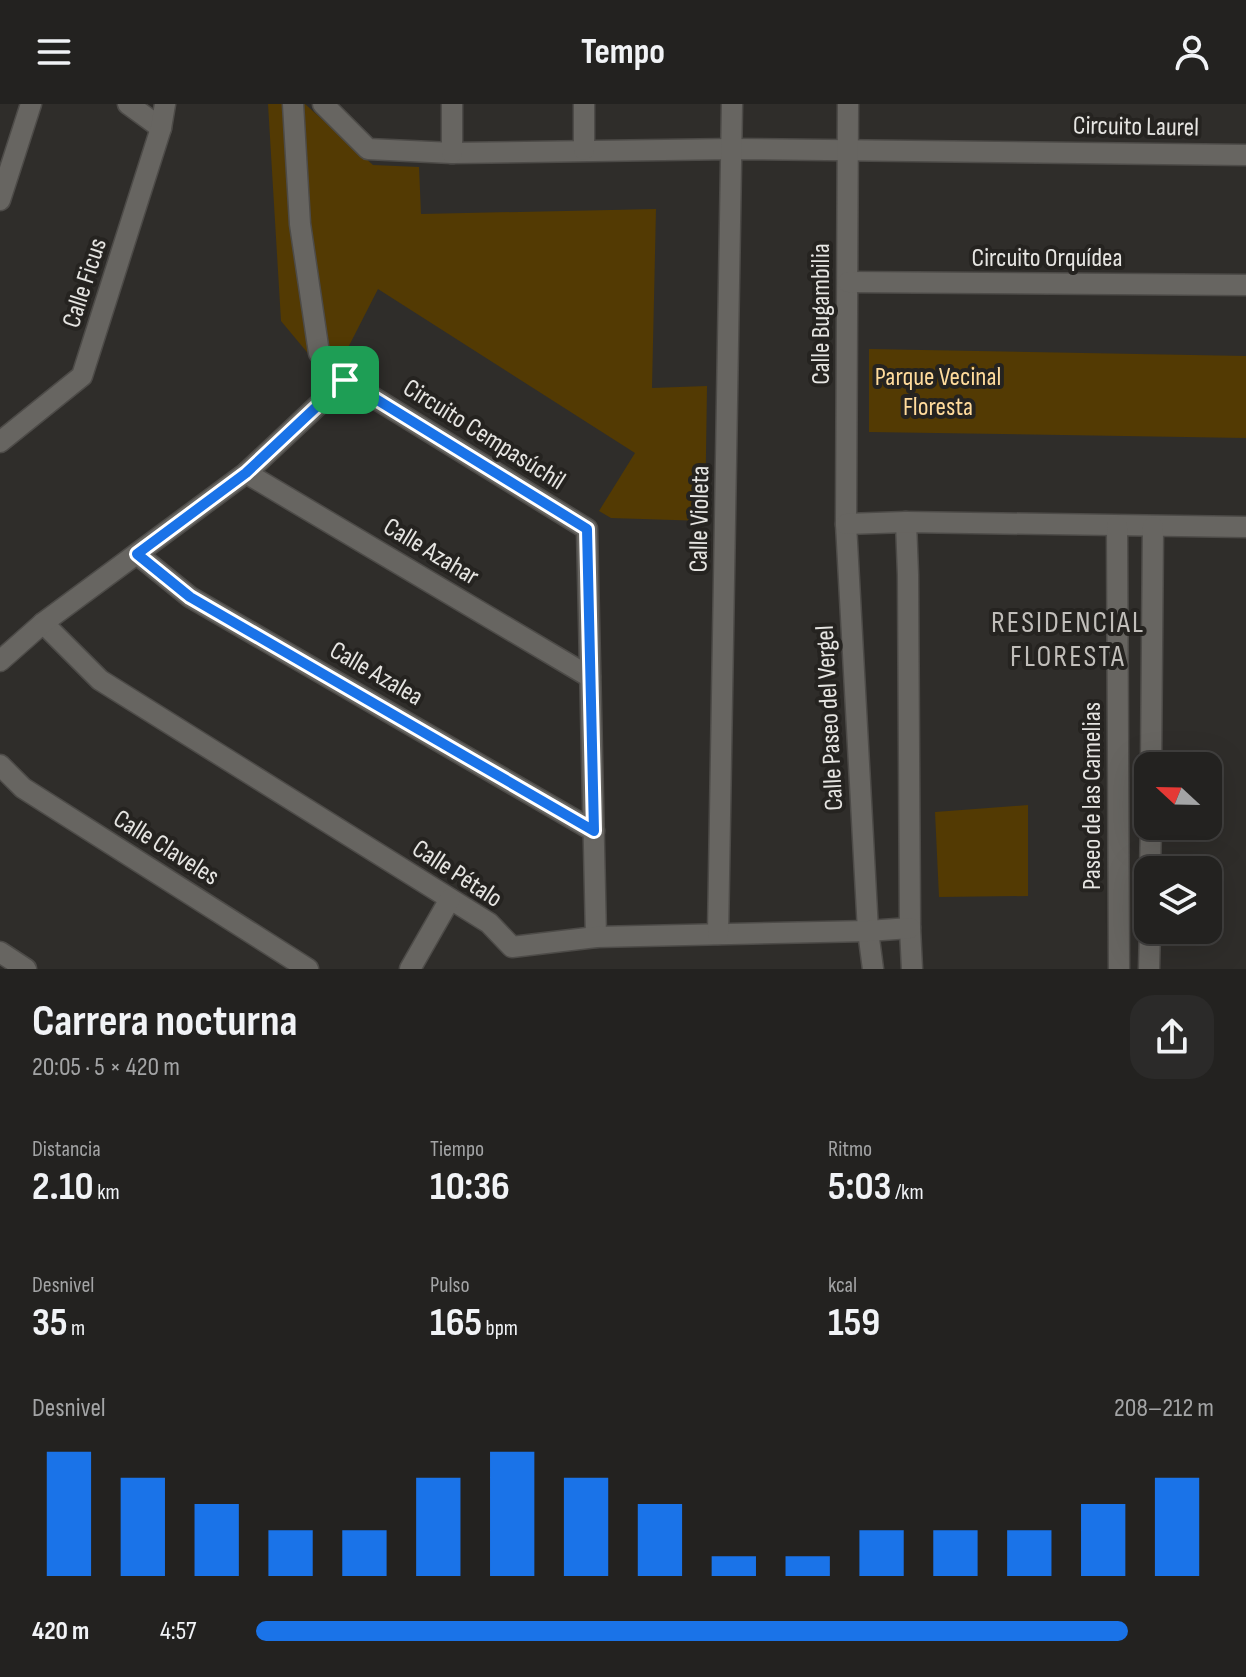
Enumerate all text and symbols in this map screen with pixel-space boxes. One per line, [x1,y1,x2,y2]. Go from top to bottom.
icon: menu [32,30,76,74]
icon: person [1170,30,1214,74]
text: Tempo [581,31,665,74]
street label: Circuito Laurel [1073,110,1199,144]
street label: Calle Ficus [56,234,114,332]
street label: Calle Bugambilia [806,243,837,385]
street label: Circuito Orquídea [972,243,1122,274]
pin [311,346,379,414]
icon: arrive [323,358,367,402]
park label: Parque Vecinal Floresta [875,362,1001,423]
street label: Circuito Cempasúchil [397,373,571,497]
street label: Calle Violeta [684,465,716,573]
street label: Calle Azahar [378,511,485,593]
district label: RESIDENCIAL FLORESTA [991,605,1145,675]
street label: Calle Paseo del Vergel [810,624,850,812]
street label: Calle Azalea [324,635,428,713]
street label: Paseo de las Camelias [1077,702,1108,890]
north arrow [1134,752,1222,840]
map controls [1134,752,1222,944]
street label: Calle Claveles [107,803,225,893]
street label: Calle Pétalo [406,833,508,915]
button: layers [1134,856,1222,944]
text: Carrera nocturna [32,995,298,1048]
button: share [1130,995,1214,1079]
text: 20:05 · 5 × 420 m [32,1052,180,1083]
text: Distancia [32,1136,101,1163]
text: Tiempo [430,1136,484,1163]
text: Ritmo [828,1136,872,1163]
text: 2.10 [32,1163,94,1211]
text: 10:36 [430,1163,510,1211]
text: 5:03 [828,1163,891,1211]
text: km [94,1179,120,1206]
text: /km [891,1179,924,1206]
text: Desnivel [32,1272,94,1299]
text: Pulso [430,1272,470,1299]
text: kcal [828,1272,857,1299]
text: 35 [32,1299,67,1347]
text: 165 [430,1299,482,1347]
text: 159 [828,1299,880,1347]
text: m [67,1315,85,1342]
text: bpm [482,1315,518,1342]
text: Desnivel [32,1393,106,1424]
text: 208–212 m [1114,1393,1214,1424]
text: 420 m [32,1616,89,1647]
text: 4:57 [160,1616,197,1647]

